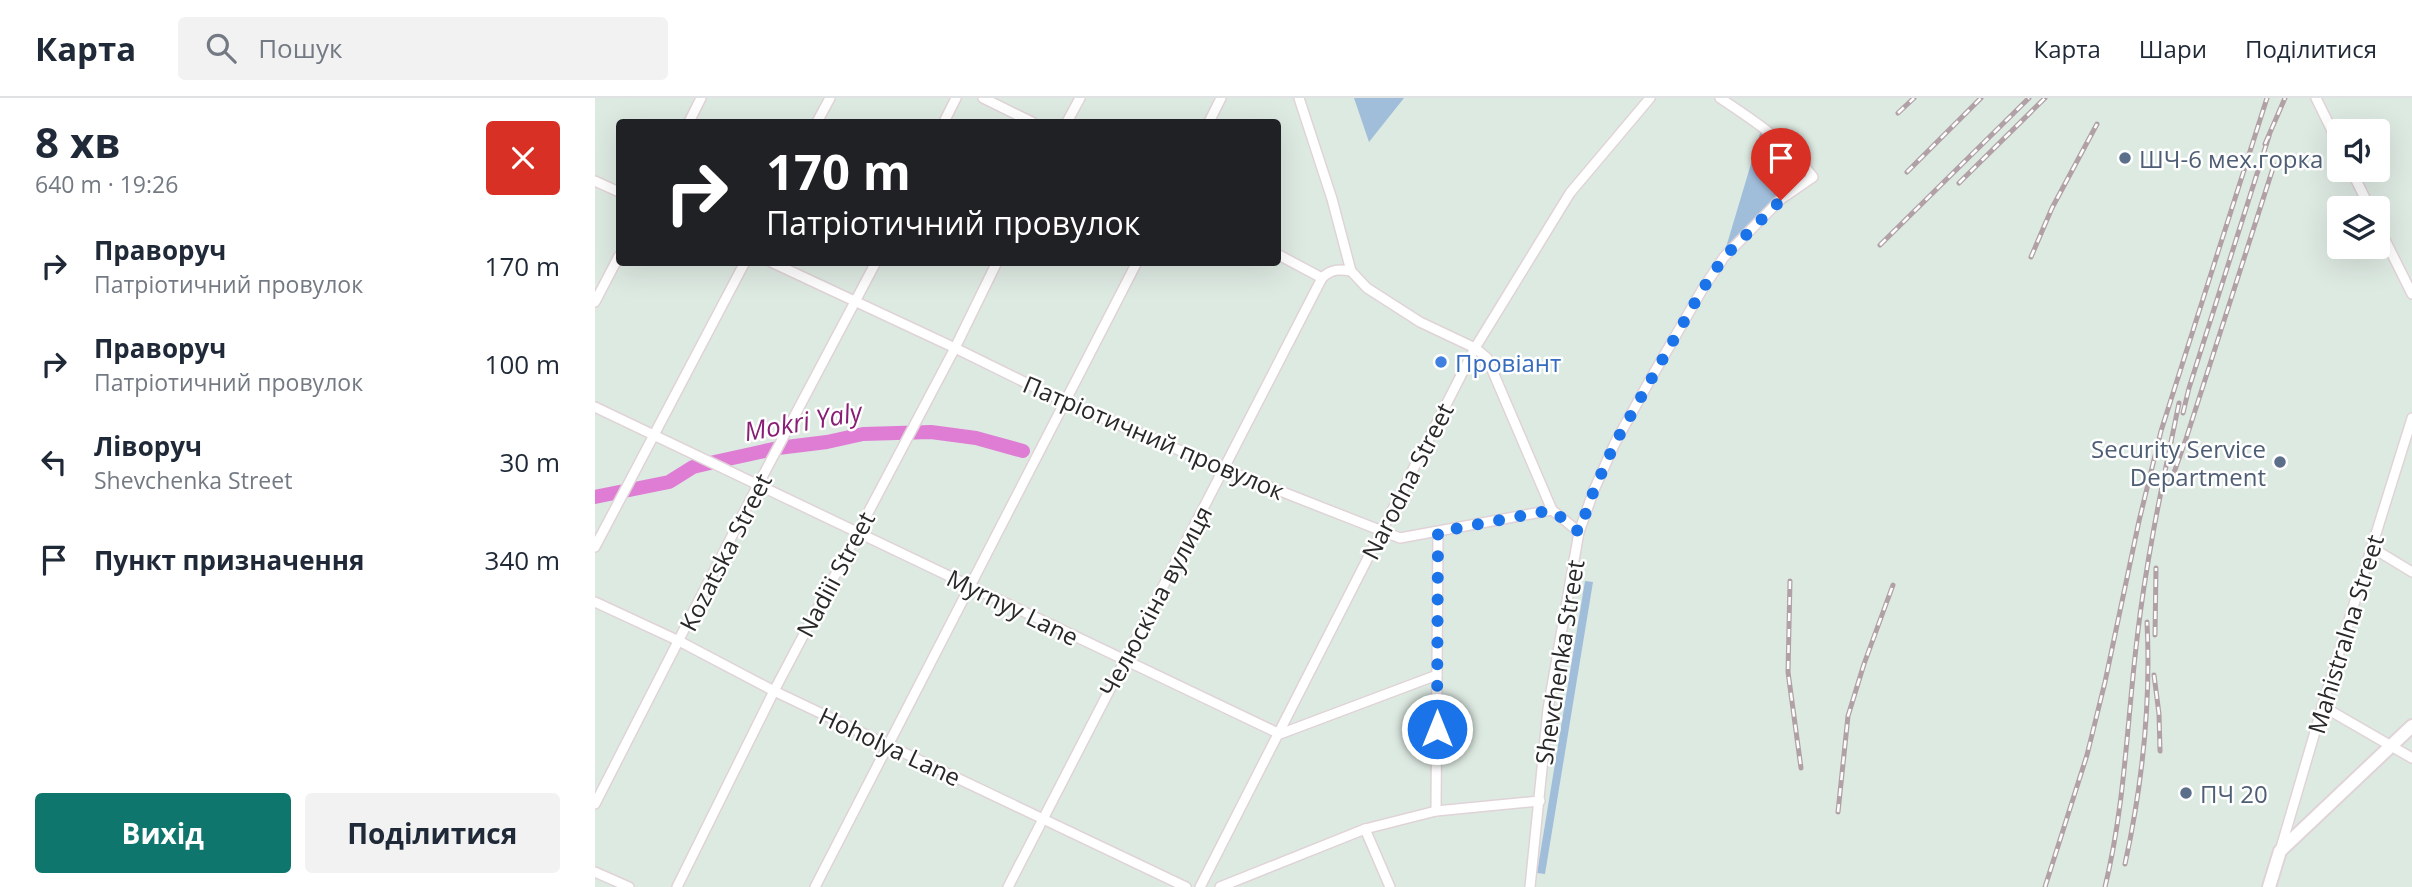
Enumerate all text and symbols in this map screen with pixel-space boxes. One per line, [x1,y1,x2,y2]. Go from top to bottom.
search box [178,17,668,80]
text: Карта [35,26,136,71]
icon: search [202,29,240,67]
text: Пошук [258,30,342,66]
text: Карта [2034,32,2101,65]
text: Шари [2139,32,2207,65]
text: Поділитися [2245,32,2377,65]
text: 8 хв [35,113,121,170]
map controls [2327,119,2390,259]
button: sound [2327,119,2390,182]
button: close [486,121,560,195]
pin [1751,128,1811,200]
text: 170 m [766,138,911,204]
icon: arrive [1762,139,1800,177]
place label: ШЧ-6 мех.горка [2139,142,2323,175]
icon: right [651,147,742,238]
marker: ШЧ-6 мех.горка [2117,150,2133,166]
text: 640 m · 19:26 [35,168,178,200]
button: layers [2327,196,2390,259]
text: Патріотичний провулок [766,201,1140,244]
text: Праворуч [94,232,226,268]
icon: right [35,247,73,285]
text: 170 m [485,248,560,284]
text: Патріотичний провулок [94,268,363,300]
text: Праворуч [94,330,226,366]
icon: right [35,345,73,383]
text: 100 m [485,346,560,382]
place label: Провіант [1455,346,1561,379]
marker: Провіант [1433,354,1449,370]
text: Патріотичний провулок [94,366,363,398]
street label: Патріотичний провулок [1018,367,1290,507]
water label: Mokri Yaly [741,393,867,449]
street label: Narodna Street [1353,397,1461,565]
text: Ліворуч [94,428,202,464]
place label: Security Service Department [2091,432,2266,493]
icon: left [35,443,73,481]
text: 30 m [499,444,560,480]
marker: Security Service Department [2272,454,2288,470]
text: Shevchenka Street [94,464,292,496]
street label: Kozatska Street [671,467,779,637]
street label: Челюскіна вулиця [1091,500,1219,702]
street label: Nadiii Street [788,506,882,642]
street label: Mahistralna Street [2299,531,2391,737]
icon: arrive [35,541,73,579]
text: Пункт призначення [94,542,364,578]
text: 340 m [485,542,560,578]
street label: Shevchenka Street [1527,557,1591,767]
street label: Myrnyy Lane [942,561,1084,653]
position arrow [1400,692,1474,766]
street label: Hoholya Lane [814,699,966,793]
place label: ПЧ 20 [2200,777,2268,810]
marker: ПЧ 20 [2178,785,2194,801]
button: Вихід [35,793,291,873]
button: Поділитися [305,793,560,873]

